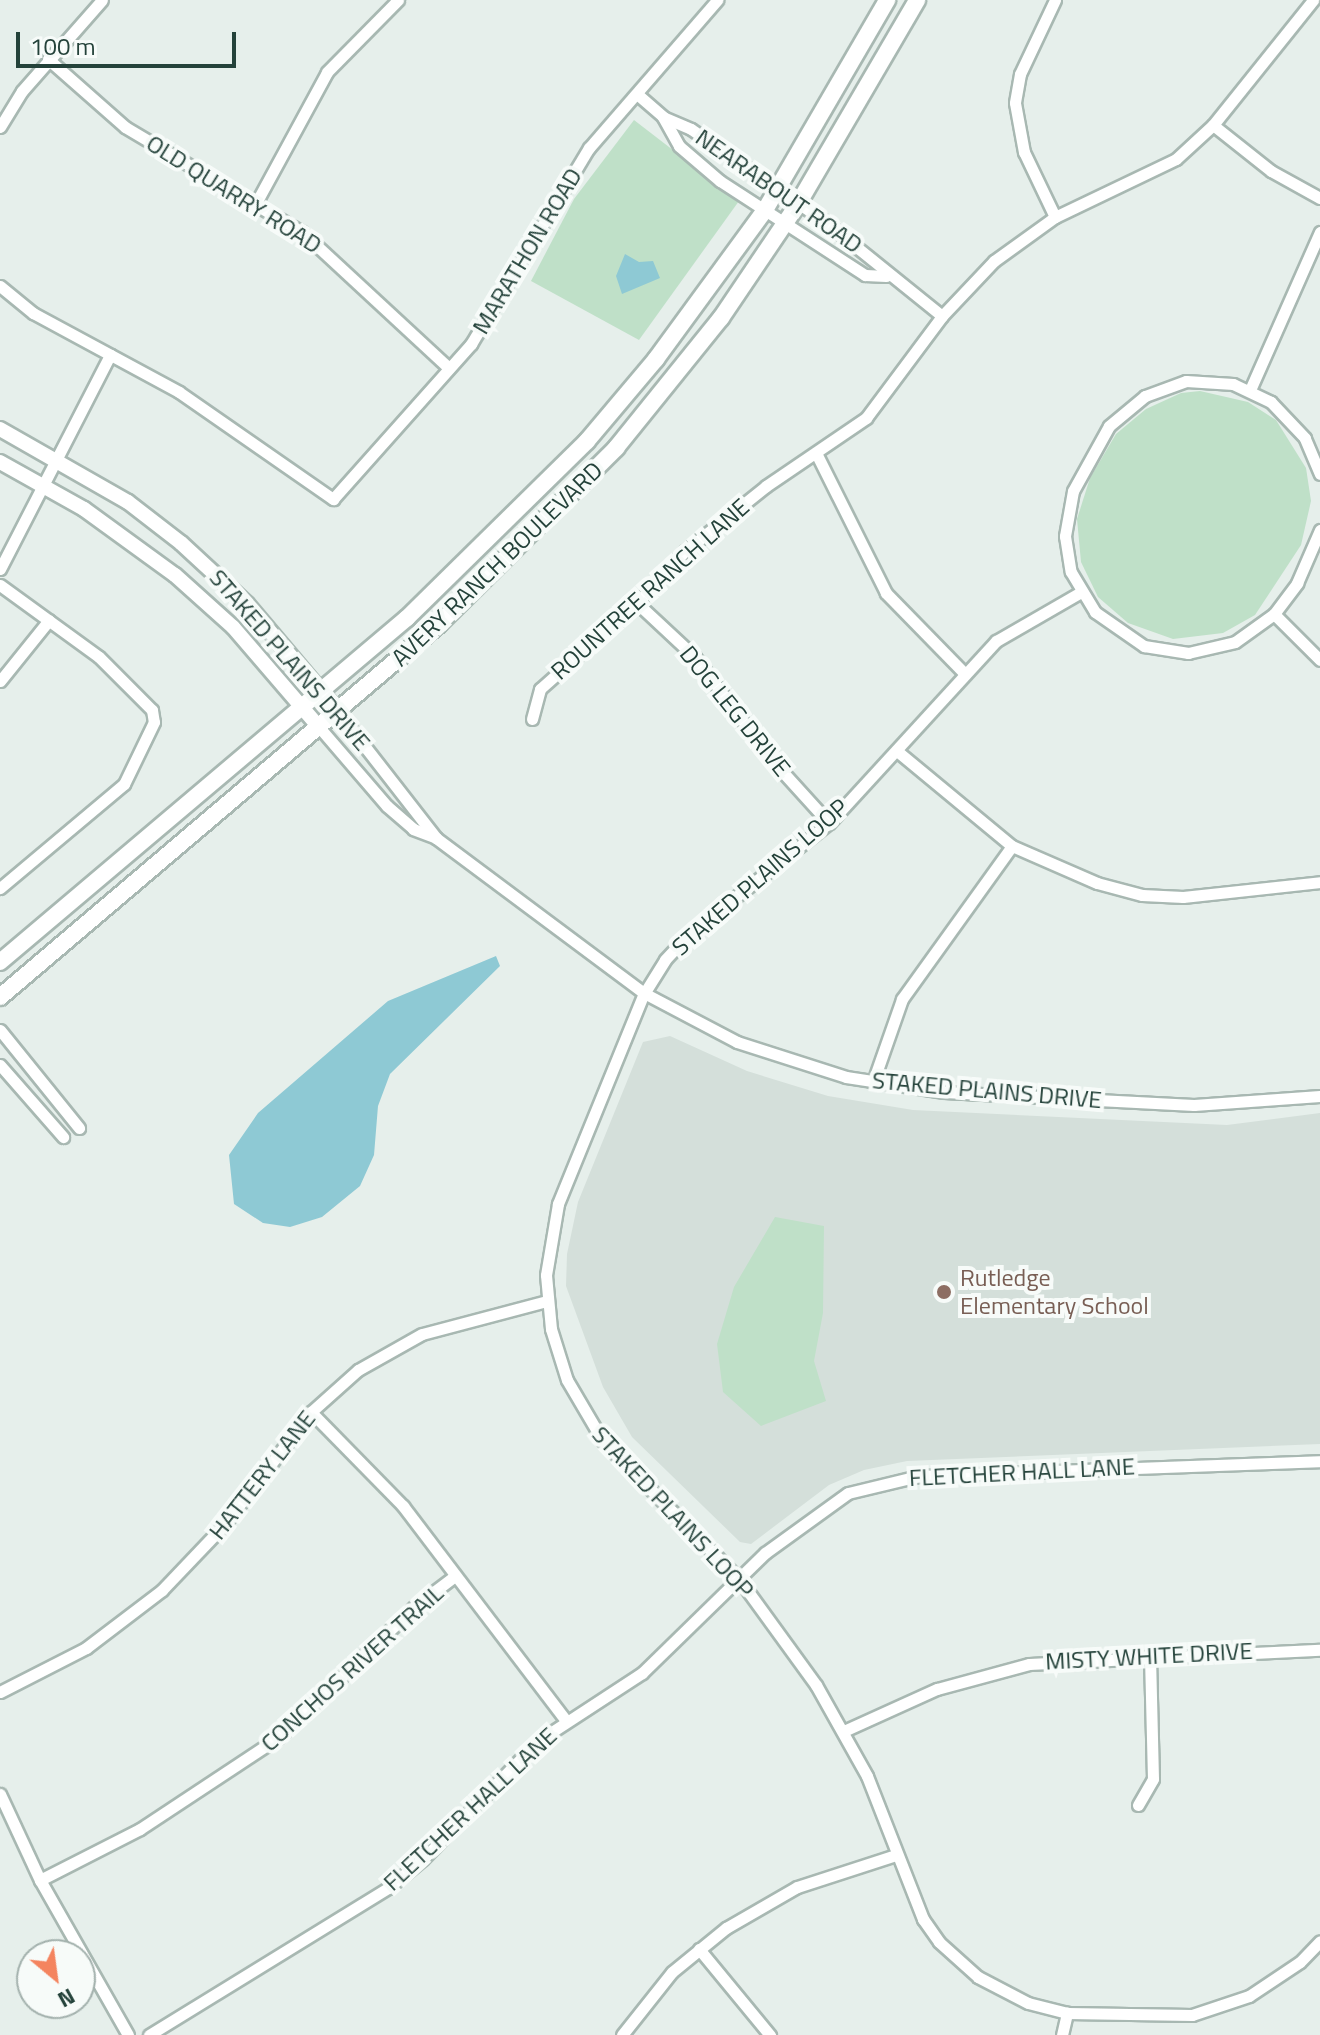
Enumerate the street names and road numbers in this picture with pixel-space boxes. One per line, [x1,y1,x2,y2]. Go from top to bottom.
street label: NEARABOUT ROAD [690,123,868,259]
street label: OLD QUARRY ROAD [141,129,327,259]
street label: MARATHON ROAD [466,163,588,339]
street label: AVERY RANCH BOULEVARD [386,456,608,672]
street label: ROUNTREE RANCH LANE [545,492,755,686]
street label: STAKED PLAINS DRIVE [204,564,376,756]
street label: DOG LEG DRIVE [674,640,796,782]
street label: STAKED PLAINS LOOP [666,793,854,961]
street label: STAKED PLAINS DRIVE [871,1066,1103,1114]
street label: HATTERY LANE [203,1405,321,1545]
street label: STAKED PLAINS LOOP [586,1420,760,1604]
street label: FLETCHER HALL LANE [908,1452,1136,1492]
street label: CONCHOS RIVER TRAIL [255,1579,449,1757]
street label: MISTY WHITE DRIVE [1044,1636,1254,1676]
street label: FLETCHER HALL LANE [377,1721,563,1897]

